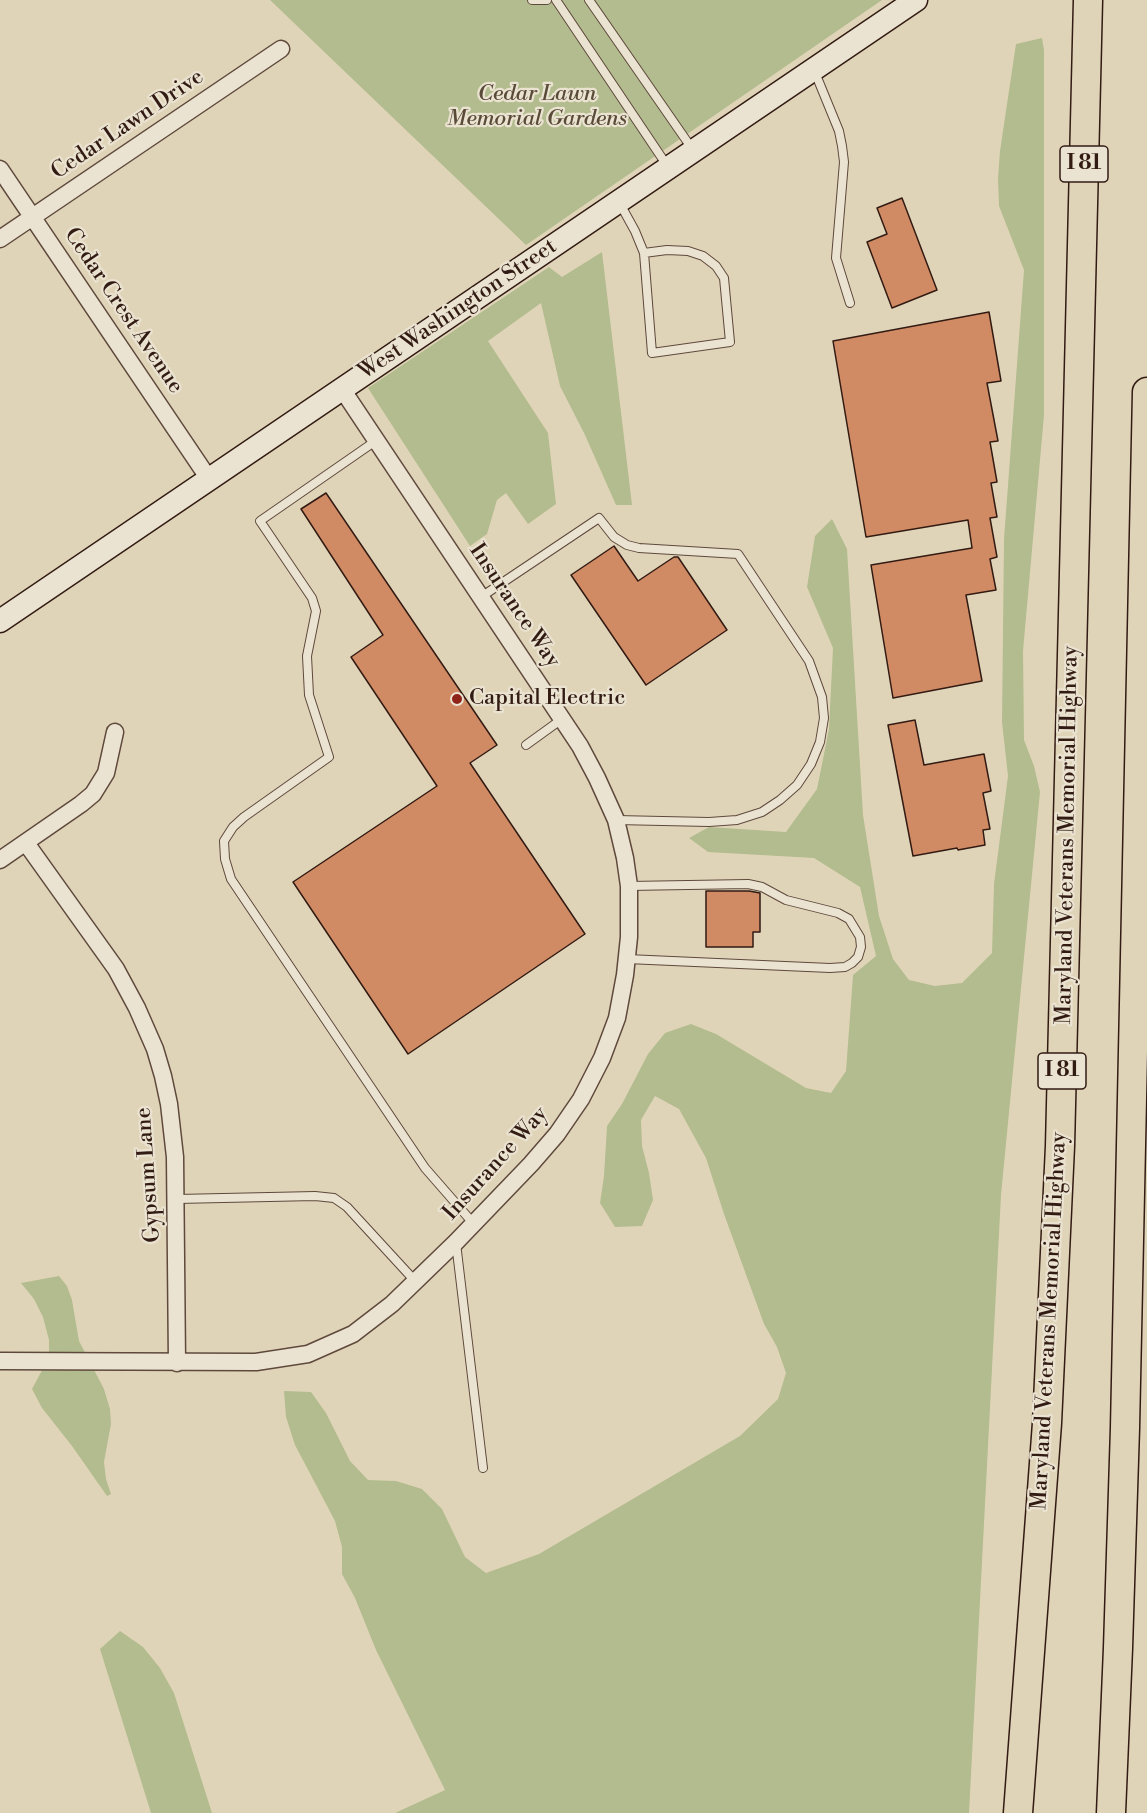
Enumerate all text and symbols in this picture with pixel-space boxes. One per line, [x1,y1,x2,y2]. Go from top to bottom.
street label: Cedar Lawn Drive [47,64,209,186]
park label: Cedar Lawn Memorial Gardens [447,82,627,134]
road number: I 81 [1060,146,1108,182]
street label: Cedar Crest Avenue [58,223,188,399]
street label: West Washington Street [354,234,562,386]
street label: Insurance Way [463,539,565,673]
street label: Maryland Veterans Memorial Highway [1051,645,1085,1025]
place label: Capital Electric [469,686,625,712]
marker: Capital Electric [450,692,464,706]
road number: I 81 [1038,1053,1086,1089]
street label: Insurance Way [438,1102,554,1226]
street label: Gypsum Lane [131,1106,167,1244]
street label: Maryland Veterans Memorial Highway [1027,1131,1073,1511]

